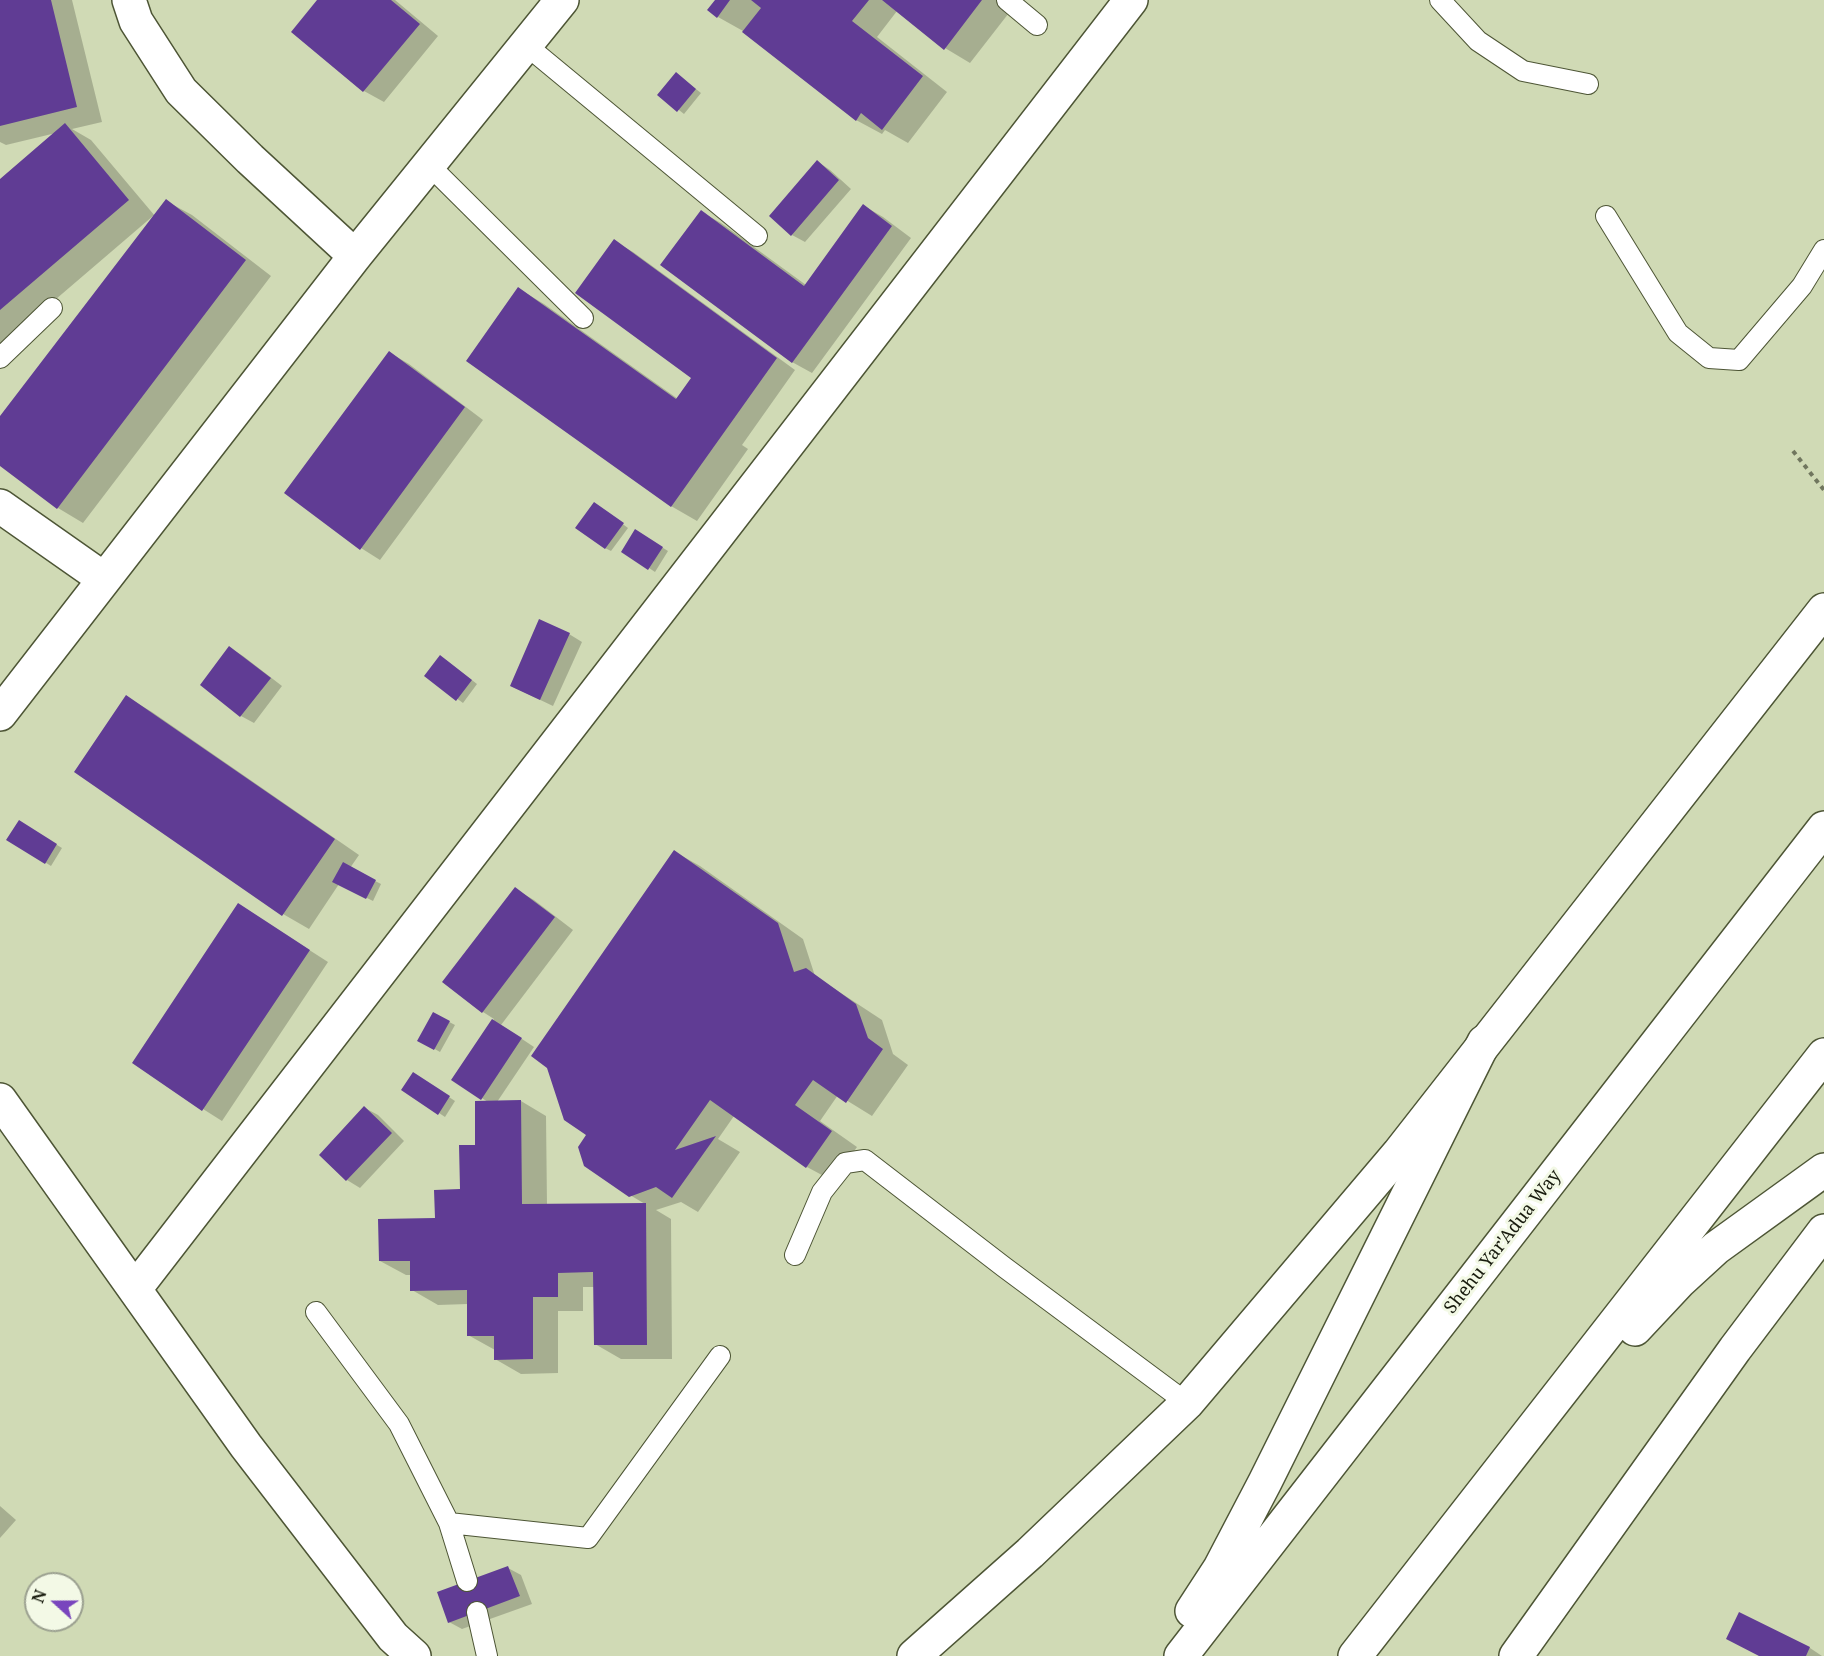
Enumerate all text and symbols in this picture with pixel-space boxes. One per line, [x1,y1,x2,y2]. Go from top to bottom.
street label: Shehu Yar'Adua Way [1440,1166,1566,1318]
north arrow [24,1572,84,1632]
text: N [27,1586,52,1606]

